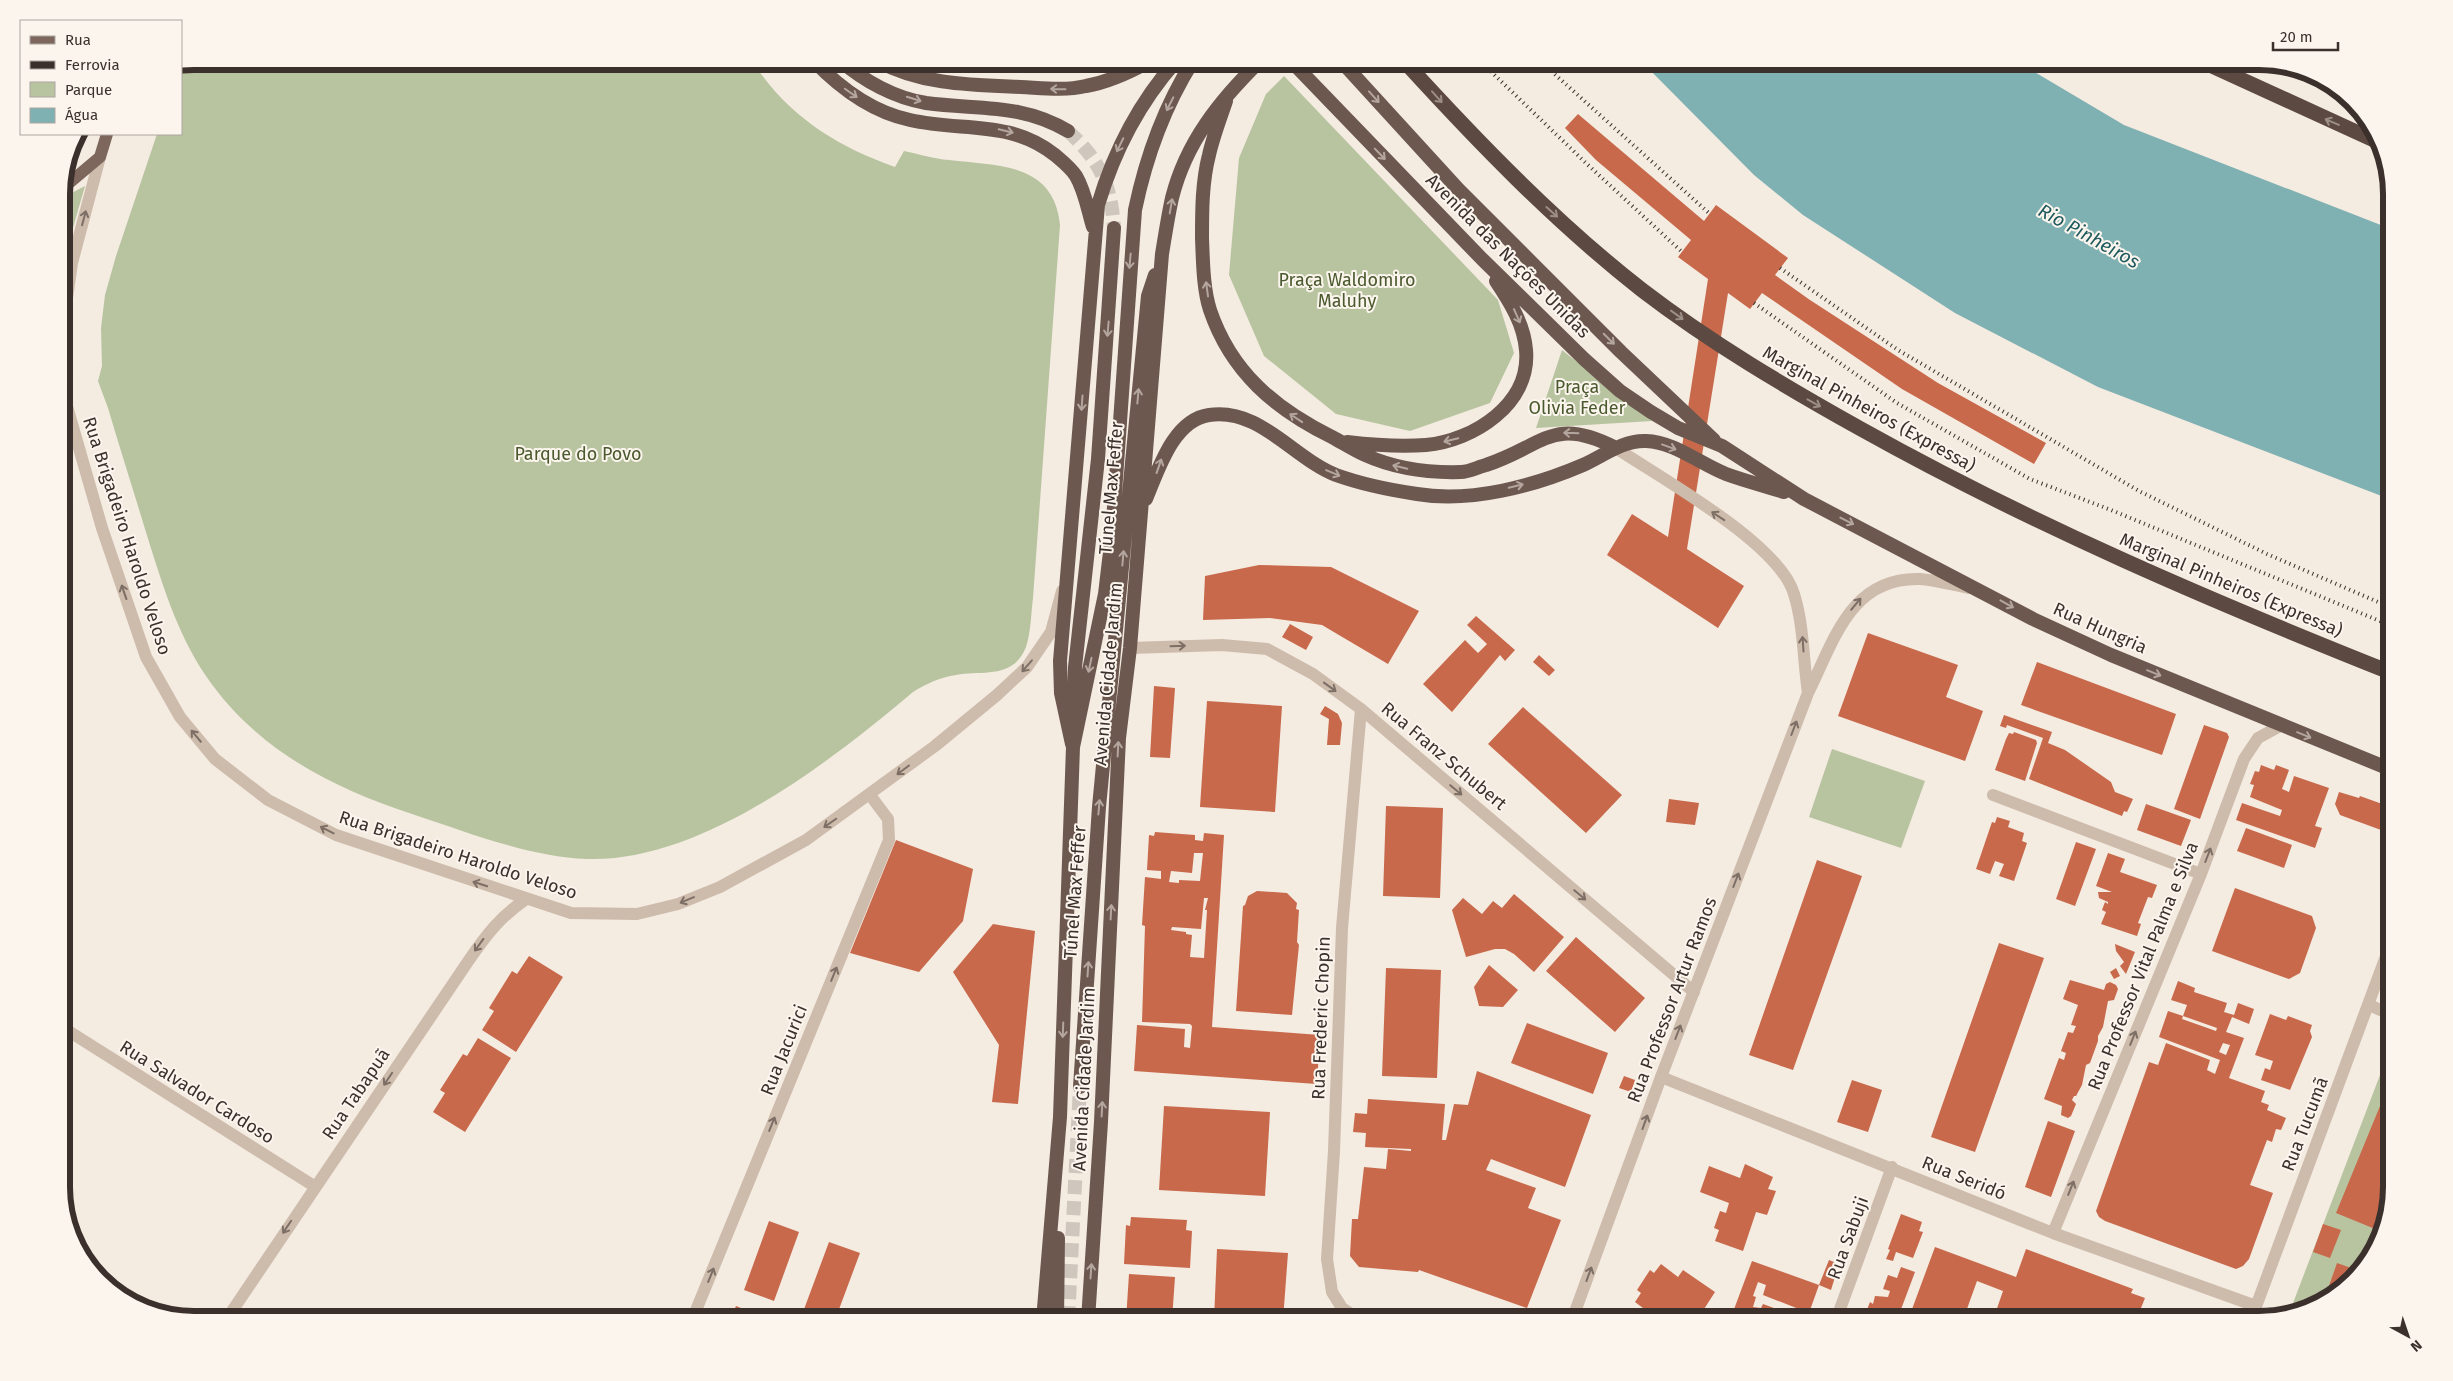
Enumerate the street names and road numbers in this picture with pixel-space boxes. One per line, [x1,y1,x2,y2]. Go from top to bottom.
street label: Avenida das Nações Unidas [1421,169,1595,343]
street label: Marginal Pinheiros (Expressa) [1759,341,1979,477]
street label: Rua Brigadeiro Haroldo Veloso [78,414,176,658]
street label: Túnel Max Feffer [1094,421,1128,555]
street label: Marginal Pinheiros (Expressa) [2116,528,2346,642]
street label: Avenida Cidade Jardim [1089,581,1127,767]
street label: Rua Hungria [2050,598,2150,658]
street label: Rua Franz Schubert [1377,697,1512,815]
street label: Rua Brigadeiro Haroldo Veloso [336,806,580,904]
street label: Túnel Max Feffer [1059,825,1091,959]
street label: Rua Professor Vital Palma e Silva [2083,839,2203,1093]
street label: Rua Professor Artur Ramos [1623,894,1721,1106]
street label: Rua Frederic Chopin [1307,936,1335,1100]
street label: Avenida Cidade Jardim [1068,987,1100,1171]
street label: Rua Jacurici [756,1001,812,1099]
street label: Rua Salvador Cardoso [116,1035,278,1149]
street label: Rua Tabapuã [317,1044,395,1144]
street label: Rua Tucumã [2277,1074,2333,1174]
street label: Rua Seridó [1919,1151,2009,1205]
street label: Rua Sabuji [1823,1193,1873,1283]

